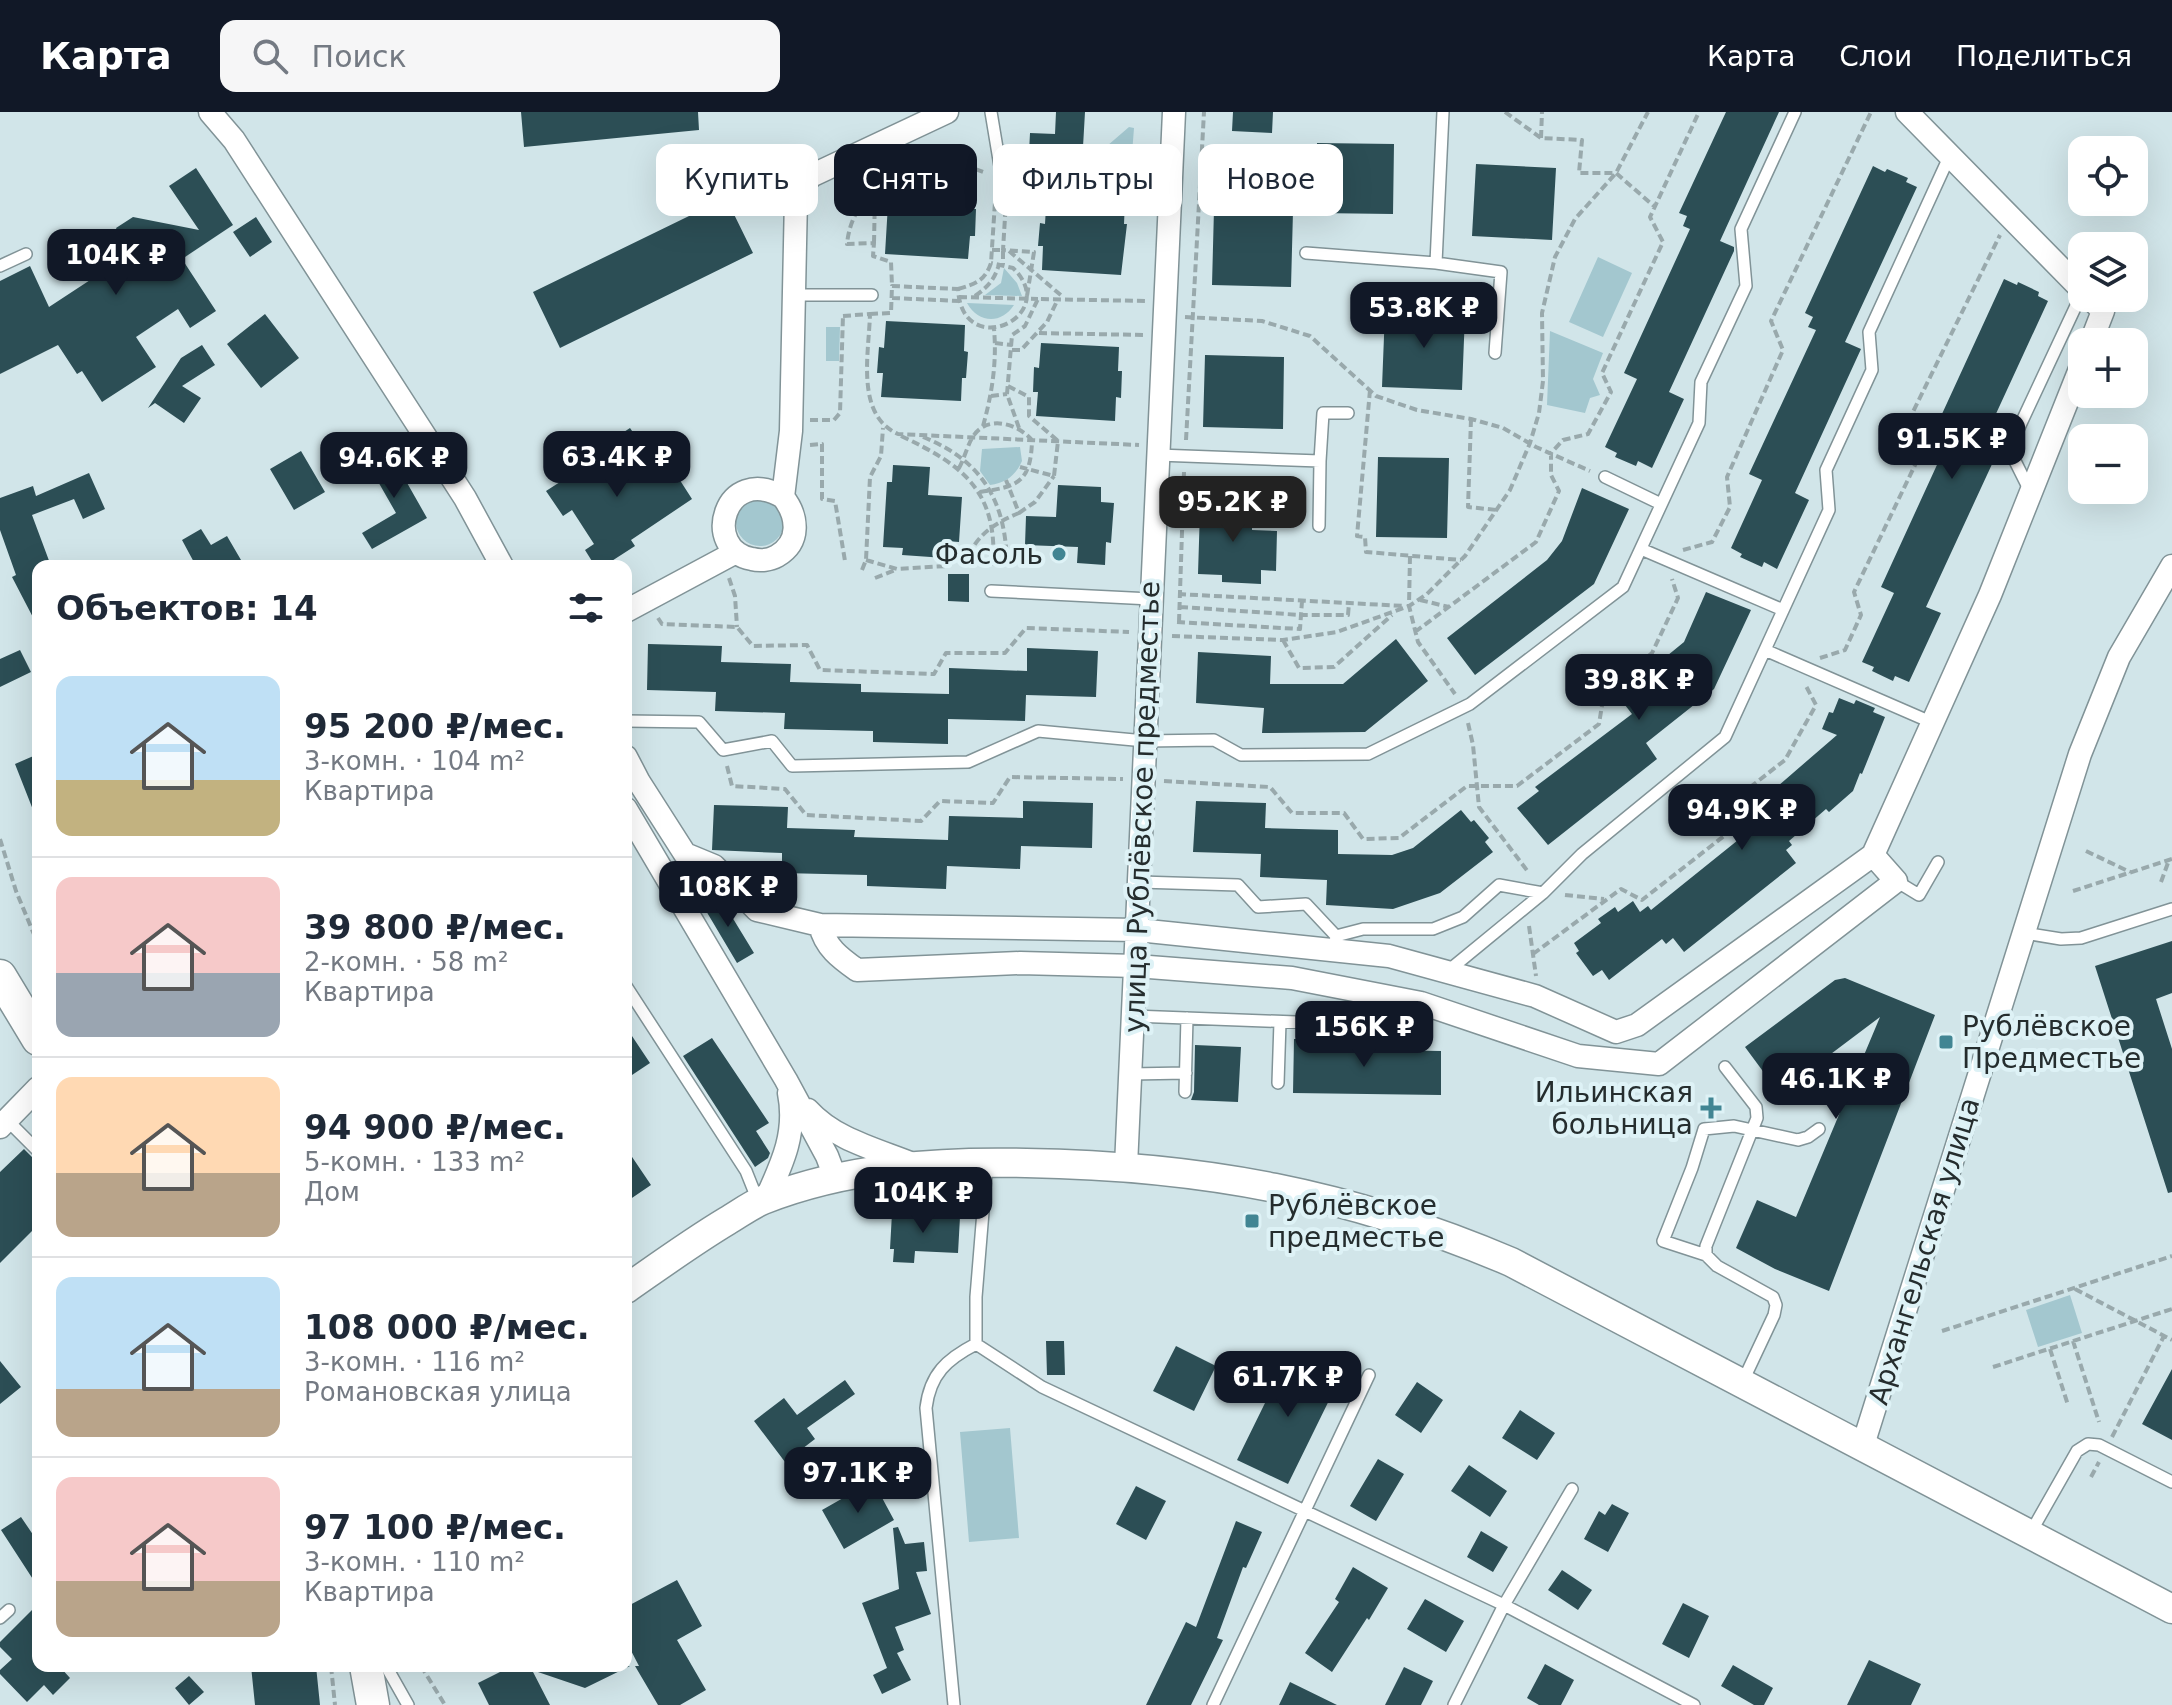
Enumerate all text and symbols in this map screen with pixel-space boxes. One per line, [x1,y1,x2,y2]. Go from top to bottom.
search box [220,20,780,92]
text: Карта [40,34,172,78]
icon: search [248,34,292,78]
text: Поиск [312,39,407,74]
text: Карта [1707,40,1795,73]
text: Слои [1839,40,1912,73]
text: Поделиться [1956,40,2132,73]
map controls [2068,136,2148,504]
button: locate [2068,136,2148,216]
chip: Купить [656,144,818,216]
chip: Снять [834,144,977,216]
chip: Фильтры [993,144,1182,216]
chip: Новое [1198,144,1343,216]
pin: 104K ₽ [51,229,181,297]
button: layers [2068,232,2148,312]
text: 104K ₽ [65,240,167,270]
pin: 53.8K ₽ [1350,282,1498,350]
text: 53.8K ₽ [1368,293,1480,323]
button: + [2068,328,2148,408]
pin: 91.5K ₽ [1878,413,2026,481]
text: 91.5K ₽ [1896,424,2008,454]
button: − [2068,424,2148,504]
pin: 63.4K ₽ [543,431,691,499]
pin: 94.6K ₽ [320,432,468,500]
text: 63.4K ₽ [561,442,673,472]
text: 94.6K ₽ [338,443,450,473]
pin: 95.2K ₽ [1159,476,1307,544]
text: 95.2K ₽ [1177,487,1289,517]
place label: Фасоль [935,538,1043,571]
marker: Фасоль [1050,545,1068,563]
street label: улица Рублёвское предместье [1118,580,1166,1034]
icon: filters [564,586,608,630]
text: Объектов: 14 [56,588,318,628]
pin: 39.8K ₽ [1565,654,1713,722]
text: 39.8K ₽ [1583,665,1695,695]
text: 95 200 ₽/мес. [304,706,566,746]
icon: home [120,708,216,804]
text: 3-комн. · 104 m² [304,746,525,776]
text: Квартира [304,776,435,806]
pin: 94.9K ₽ [1668,784,1816,852]
text: 94.9K ₽ [1686,795,1798,825]
pin: 108K ₽ [663,861,793,929]
text: 108K ₽ [677,872,779,902]
text: 39 800 ₽/мес. [304,907,566,947]
icon: home [120,909,216,1005]
text: 2-комн. · 58 m² [304,947,508,977]
text: Квартира [304,977,435,1007]
pin: 156K ₽ [1299,1001,1429,1069]
place label: Рублёвское Предместье [1962,1010,2141,1075]
text: 156K ₽ [1313,1012,1415,1042]
marker: Рублёвское Предместье [1937,1033,1955,1051]
pin: 46.1K ₽ [1762,1053,1910,1121]
text: 46.1K ₽ [1780,1064,1892,1094]
place label: Ильинская больница [1535,1076,1693,1141]
street label: Архангельская улица [1862,1093,1986,1409]
marker: Ильинская больница [1700,1097,1722,1119]
text: 94 900 ₽/мес. [304,1107,566,1147]
icon: home [120,1109,216,1205]
text: 5-комн. · 133 m² [304,1147,525,1177]
pin: 104K ₽ [858,1167,988,1235]
text: Дом [304,1177,360,1207]
text: 104K ₽ [872,1178,974,1208]
place label: Рублёвское предместье [1268,1189,1444,1254]
marker: Рублёвское предместье [1243,1212,1261,1230]
text: 108 000 ₽/мес. [304,1307,590,1347]
icon: home [120,1309,216,1405]
text: 3-комн. · 116 m² [304,1347,525,1377]
pin: 61.7K ₽ [1214,1351,1362,1419]
text: 61.7K ₽ [1232,1362,1344,1392]
text: Романовская улица [304,1377,572,1407]
pin: 97.1K ₽ [784,1447,932,1515]
text: 97.1K ₽ [802,1458,914,1488]
text: 97 100 ₽/мес. [304,1507,566,1547]
icon: home [120,1509,216,1605]
text: 3-комн. · 110 m² [304,1547,525,1577]
text: Квартира [304,1577,435,1607]

